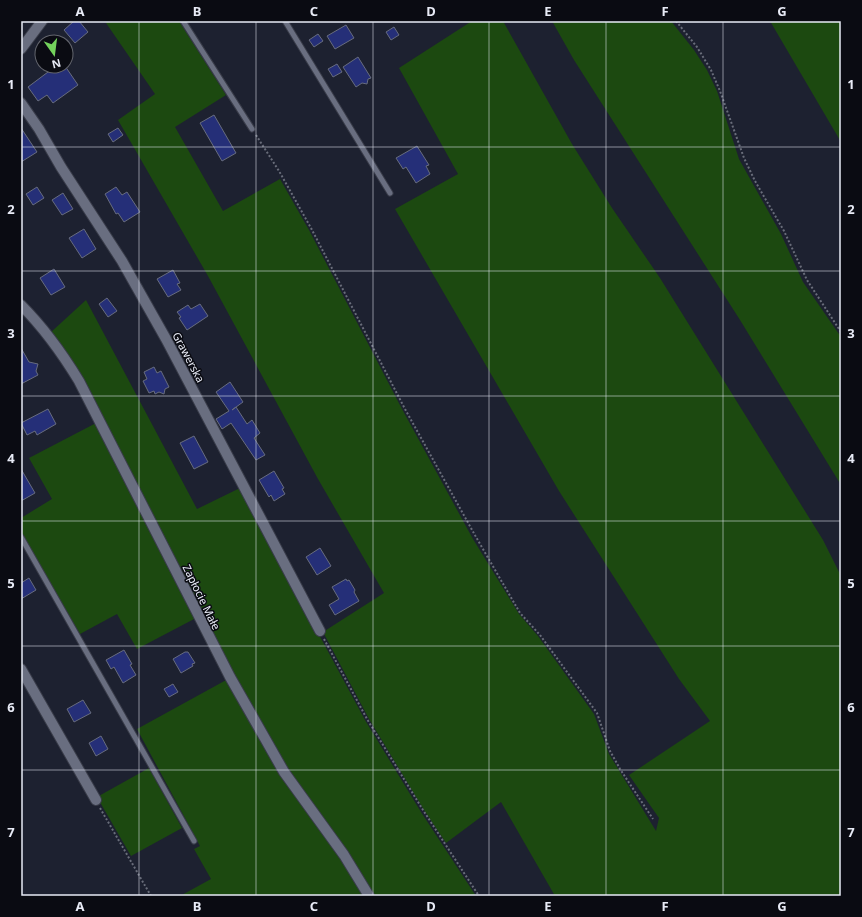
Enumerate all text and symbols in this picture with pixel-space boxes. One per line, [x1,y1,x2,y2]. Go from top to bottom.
text: A [76,2,85,20]
text: B [193,2,201,20]
text: C [310,2,318,20]
text: D [426,2,436,20]
text: E [544,2,552,20]
text: F [661,2,669,20]
text: G [777,2,787,20]
north arrow [34,34,74,74]
text: N [50,56,63,73]
text: 1 [7,75,15,93]
text: 1 [847,75,855,93]
text: 2 [7,200,15,218]
text: 2 [847,200,855,218]
text: 3 [7,324,15,342]
text: 3 [847,324,855,342]
street label: Grawerska [169,329,209,385]
text: 4 [7,449,15,467]
text: 4 [847,449,855,467]
street label: Zapłocie Małe [180,562,224,632]
text: 5 [7,574,15,592]
text: 5 [847,574,855,592]
text: 6 [7,698,15,716]
text: 6 [847,698,855,716]
text: 7 [7,823,15,841]
text: 7 [847,823,855,841]
text: A [76,897,85,915]
text: B [193,897,201,915]
text: C [310,897,318,915]
text: D [426,897,436,915]
text: E [544,897,552,915]
text: F [661,897,669,915]
text: G [777,897,787,915]

